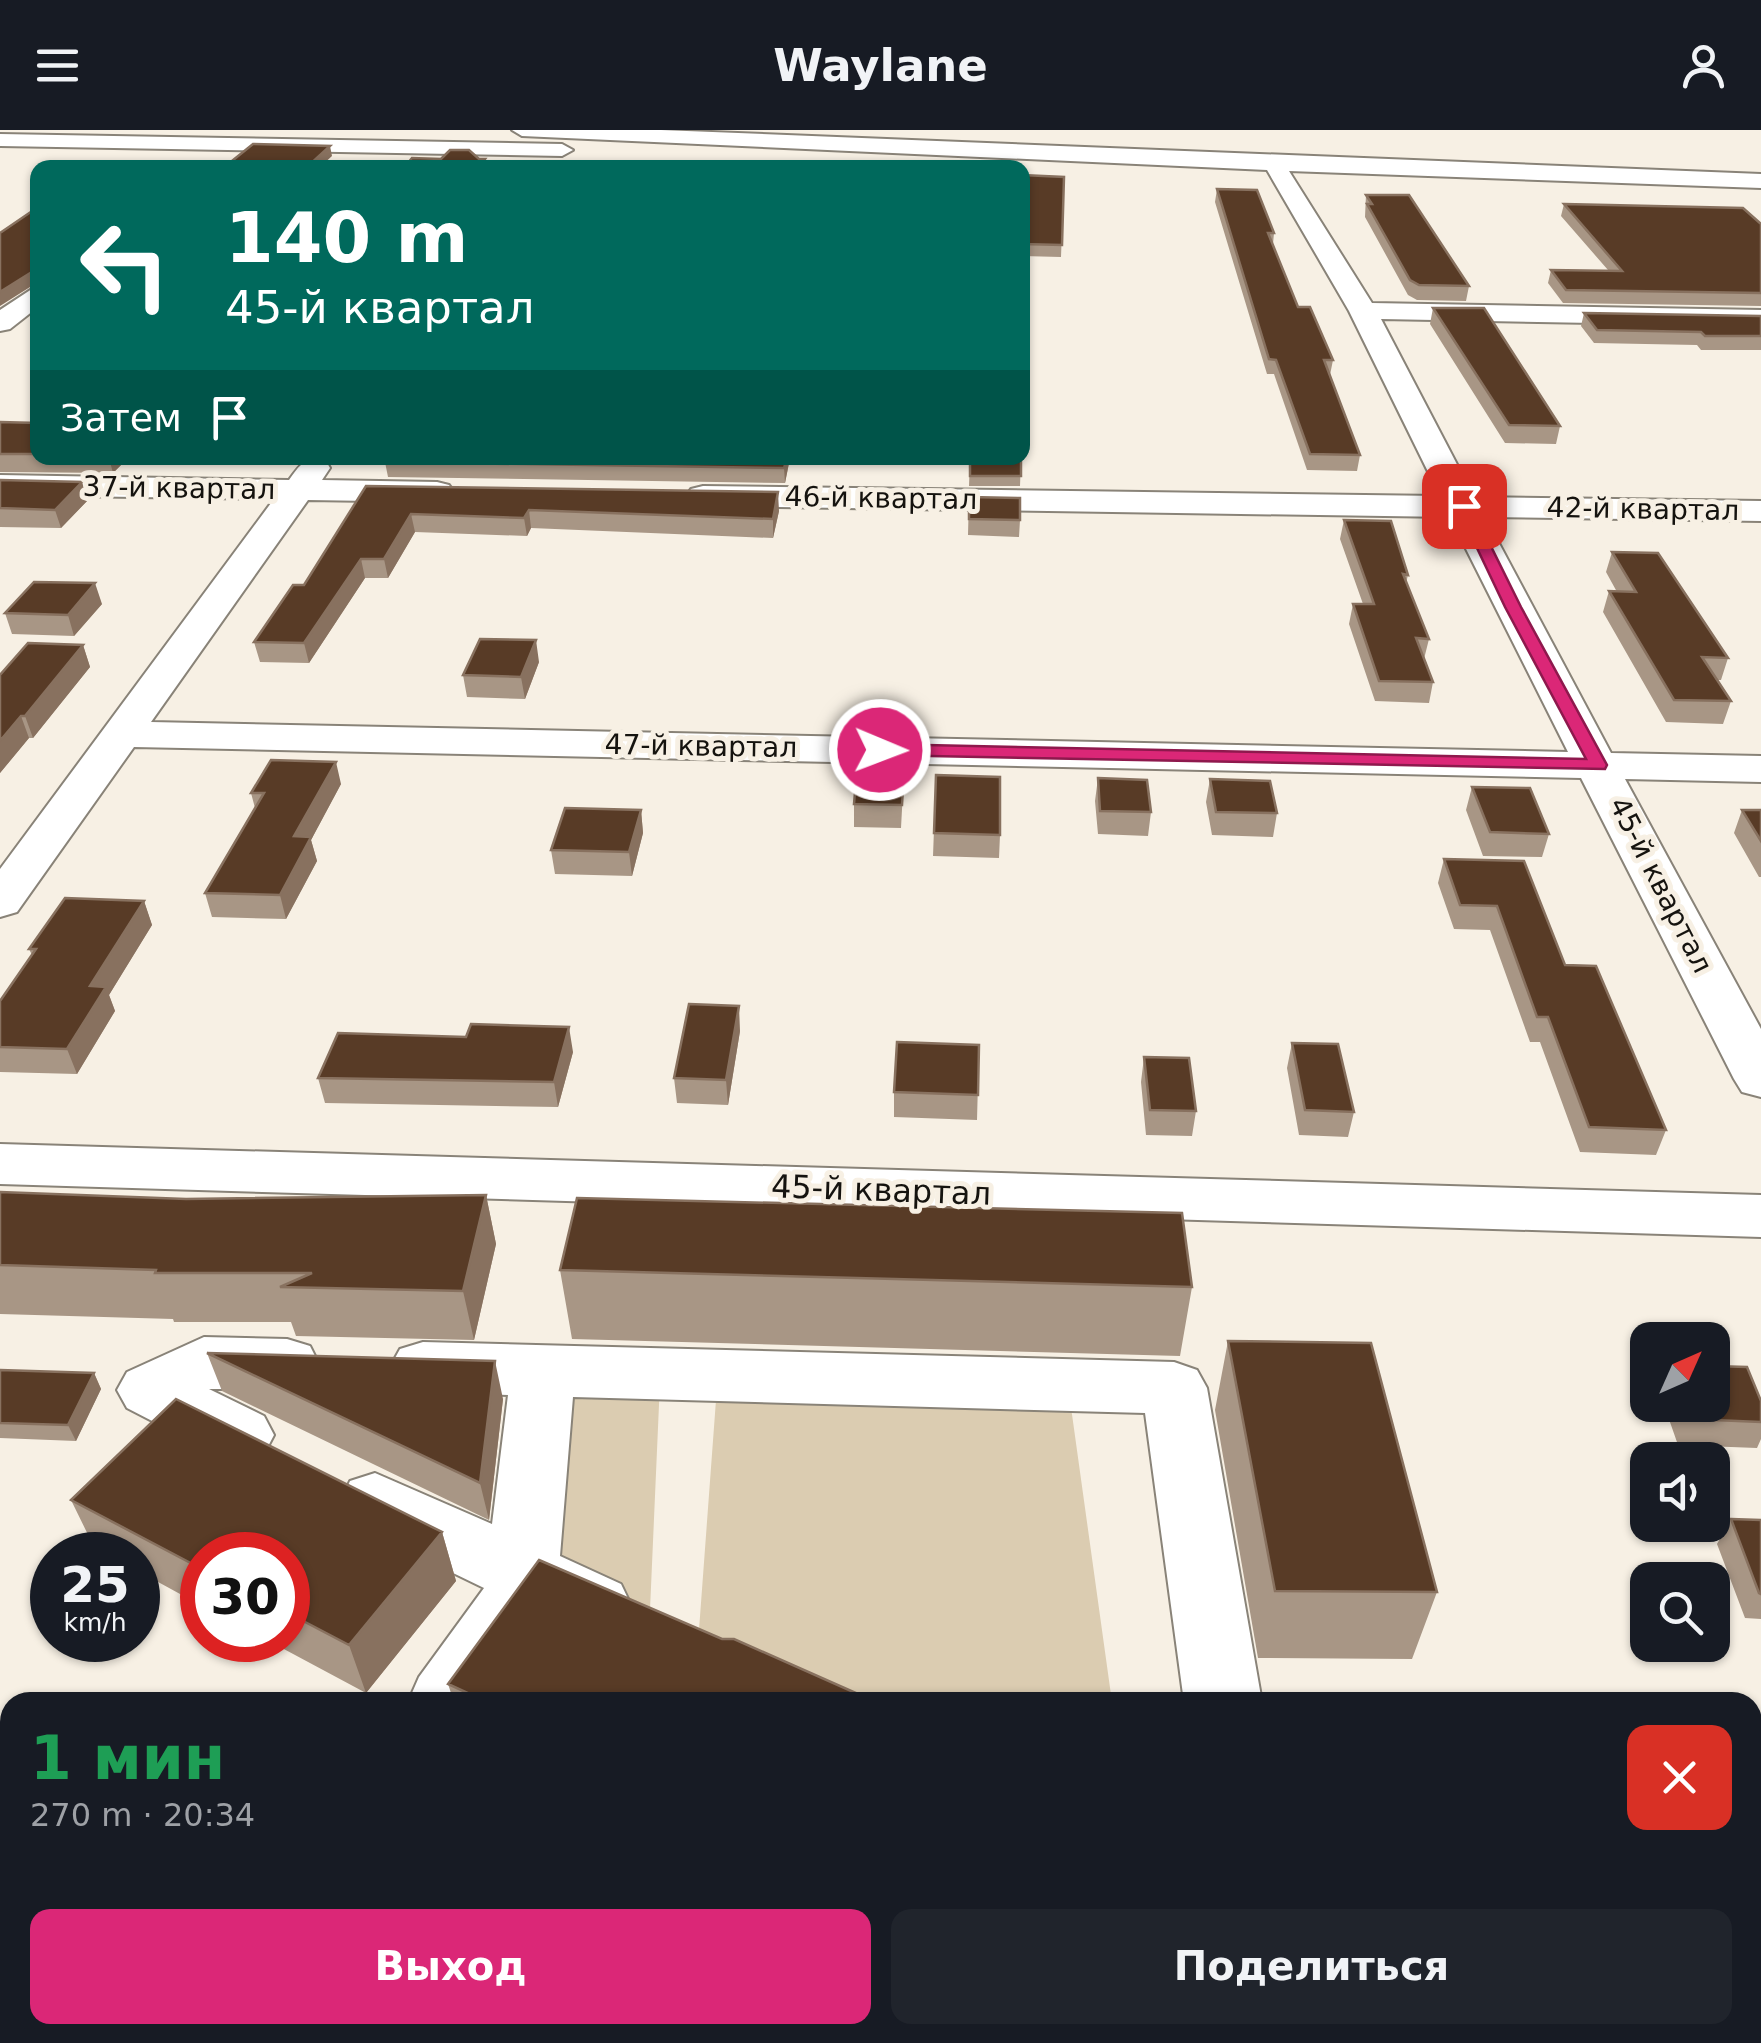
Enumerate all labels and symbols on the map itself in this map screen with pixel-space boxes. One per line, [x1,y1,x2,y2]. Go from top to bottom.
pin [1422,464,1507,549]
street label: 37-й квартал [82,470,276,506]
street label: 46-й квартал [784,480,978,516]
street label: 42-й квартал [1546,491,1740,527]
position arrow [828,698,932,802]
street label: 47-й квартал [604,728,798,764]
street label: 45-й квартал [1603,792,1719,978]
street label: 45-й квартал [770,1167,992,1213]
north arrow [1630,1322,1730,1422]
speed limit sign: 30 [180,1532,310,1662]

